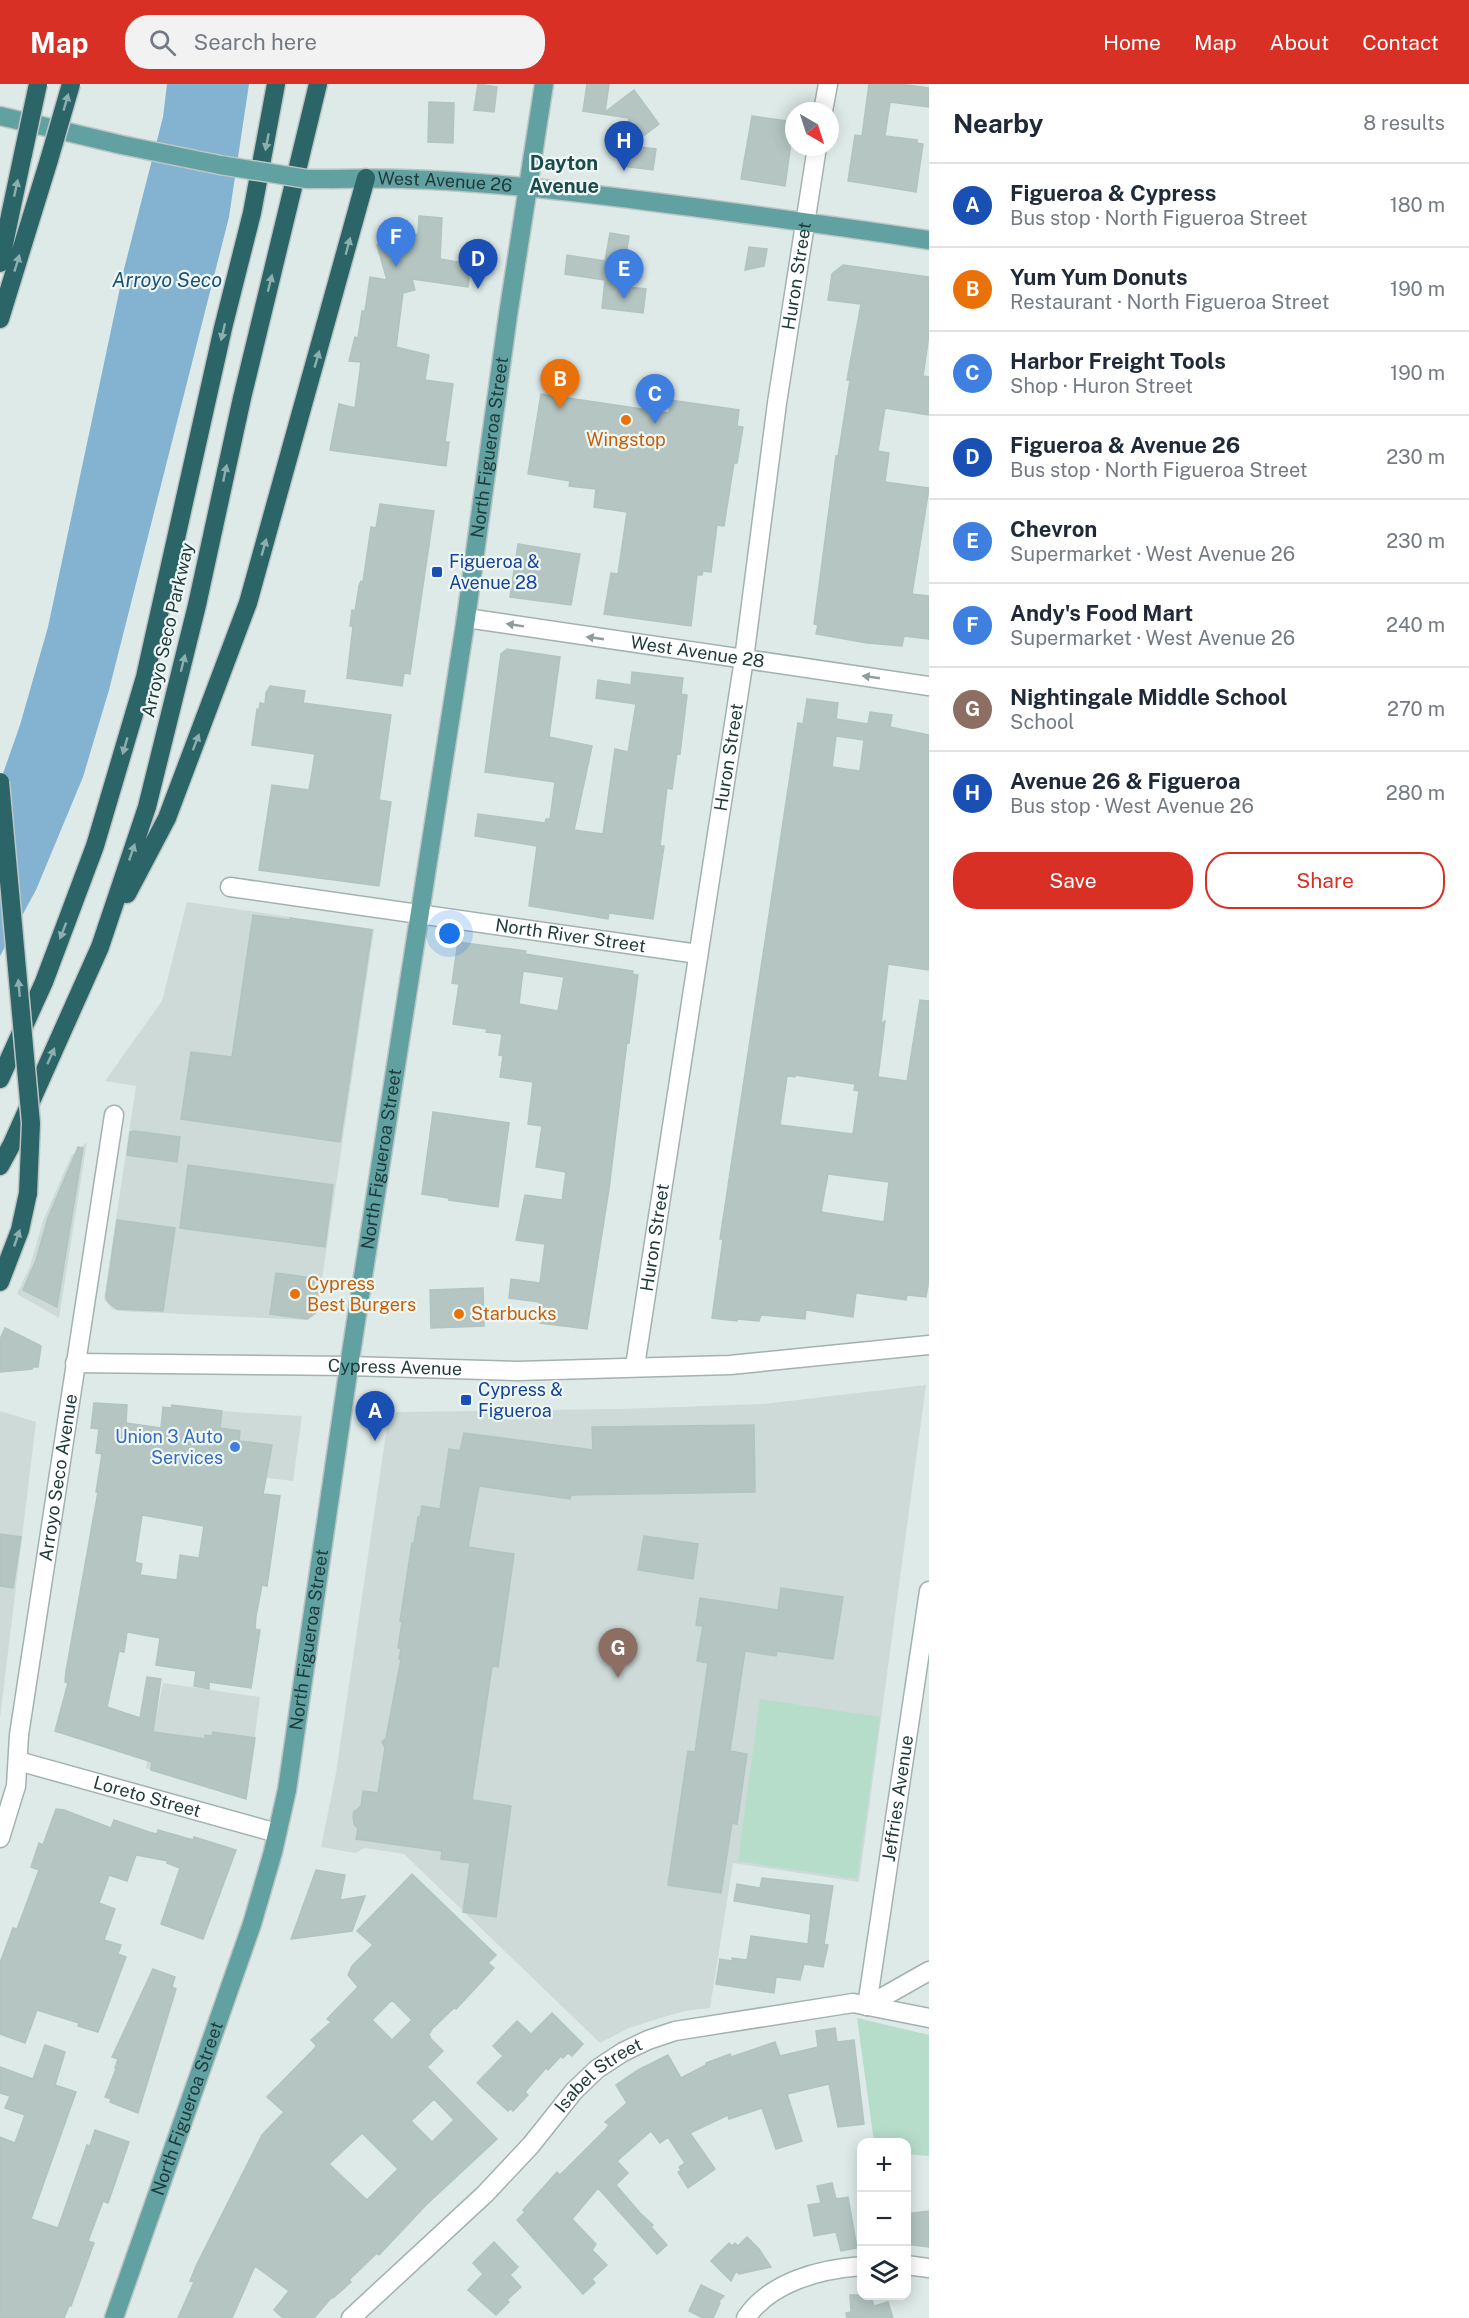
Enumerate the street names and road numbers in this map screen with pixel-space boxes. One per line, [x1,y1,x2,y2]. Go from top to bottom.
street label: West Avenue 26 [377,168,513,196]
street label: Huron Street [778,221,815,331]
street label: North Figueroa Street [466,355,512,539]
street label: Arroyo Seco Parkway [137,540,198,719]
street label: West Avenue 28 [629,631,766,672]
street label: Huron Street [710,702,747,813]
street label: North River Street [494,914,647,956]
street label: North Figueroa Street [356,1067,405,1251]
street label: Huron Street [636,1182,673,1293]
street label: Cypress Avenue [328,1355,462,1379]
street label: Arroyo Seco Avenue [35,1392,81,1563]
street label: North Figueroa Street [285,1548,332,1732]
street label: Jeffries Avenue [878,1734,917,1863]
street label: Loreto Street [91,1771,203,1821]
street label: North Figueroa Street [147,2019,227,2198]
street label: Isabel Street [550,2033,645,2116]

